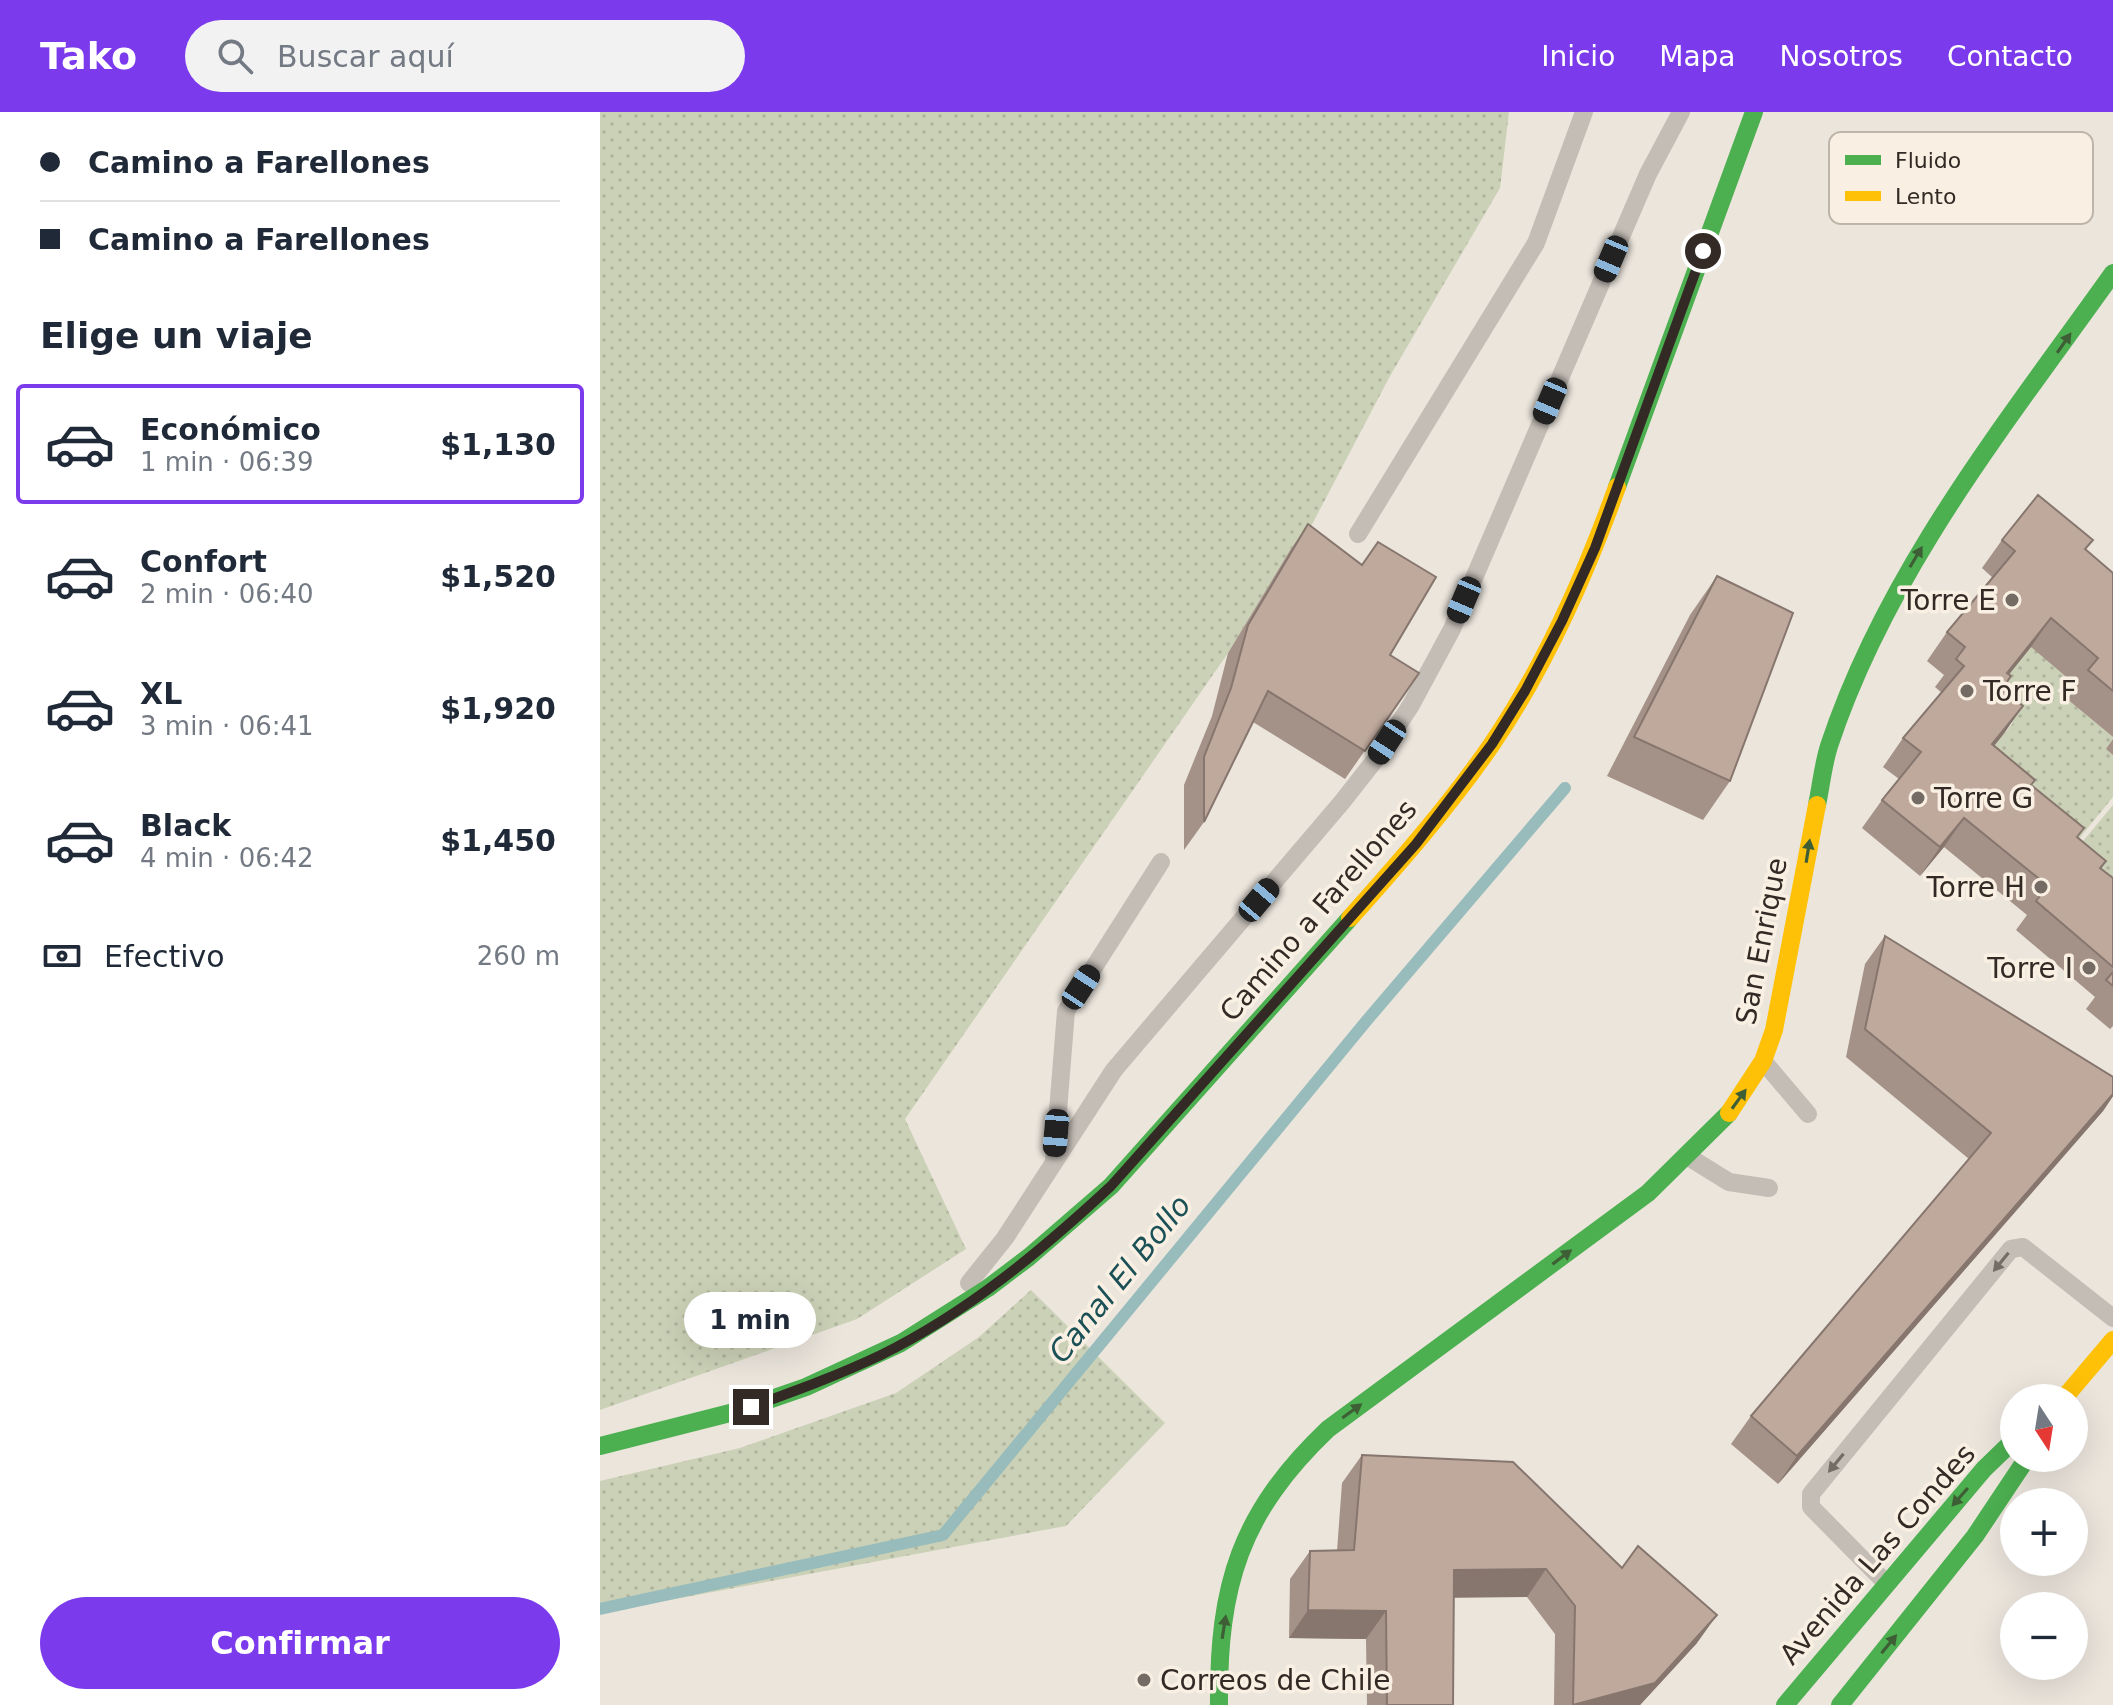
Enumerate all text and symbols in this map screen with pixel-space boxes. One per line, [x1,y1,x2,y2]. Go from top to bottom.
search box [185,20,745,92]
text: Tako [40,34,137,78]
icon: search [213,34,257,78]
text: Buscar aquí [277,39,454,74]
text: Inicio [1541,40,1615,73]
text: Mapa [1659,40,1736,73]
text: Nosotros [1780,40,1903,73]
text: Contacto [1947,40,2073,73]
legend [1829,132,2093,224]
text: Camino a Farellones [88,145,430,180]
text: Fluido [1895,148,1961,173]
text: Lento [1895,184,1956,209]
text: Camino a Farellones [88,222,430,257]
car [1591,232,1631,286]
route start [1685,233,1721,269]
text: Elige un viaje [40,315,313,356]
one-way arrow [2056,332,2071,353]
car [1530,374,1570,428]
icon: car [44,408,116,480]
text: Económico [140,412,321,447]
text: $1,130 [440,427,556,462]
text: 1 min · 06:39 [140,447,314,477]
icon: car [44,540,116,612]
text: Confort [140,544,267,579]
one-way arrow [1909,546,1923,568]
text: $1,520 [440,559,556,594]
car [1444,573,1484,627]
text: 2 min · 06:40 [140,579,314,609]
place label: Torre E [1900,584,1996,617]
marker: Torre E [2003,591,2021,609]
icon: car [44,672,116,744]
place label: Torre F [1982,675,2077,708]
text: XL [140,676,182,711]
marker: Torre F [1958,682,1976,700]
text: $1,920 [440,691,556,726]
text: 3 min · 06:41 [140,711,314,741]
car [1364,715,1410,769]
place label: Torre G [1933,782,2033,815]
marker: Torre G [1909,789,1927,807]
street label: Camino a Farellones [1213,793,1424,1028]
icon: car [44,804,116,876]
text: Black [140,808,231,843]
text: $1,450 [440,823,556,858]
one-way arrow [1802,838,1815,863]
text: 4 min · 06:42 [140,843,314,873]
street label: San Enrique [1729,855,1794,1027]
place label: Torre H [1925,871,2025,904]
car [1234,874,1284,926]
marker: Torre H [2032,878,2050,896]
icon: cash [40,934,84,978]
text: Efectivo [104,939,225,974]
text: 260 m [477,941,560,971]
place label: Torre I [1986,952,2073,985]
marker: Torre I [2080,959,2098,977]
car [1058,960,1104,1014]
one-way arrow [1731,1088,1746,1109]
car [1042,1108,1070,1158]
water label: Canal El Bollo [1041,1188,1198,1370]
one-way arrow [1551,1250,1572,1265]
one-way arrow [1993,1252,2010,1272]
callout: 1 min [685,1291,817,1347]
text: 1 min [709,1305,791,1335]
north arrow [2000,1384,2088,1472]
map controls [2000,1384,2088,1680]
route end [733,1389,769,1425]
one-way arrow [1342,1404,1363,1420]
street label: Avenida Las Condes [1773,1437,1982,1671]
one-way arrow [1828,1453,1845,1473]
one-way arrow [1952,1486,1969,1506]
button: + [2000,1488,2088,1576]
button: − [2000,1592,2088,1680]
button: Confirmar [40,1597,560,1689]
one-way arrow [1218,1614,1231,1639]
one-way arrow [1880,1634,1897,1654]
place label: Correos de Chile [1160,1664,1390,1697]
marker: Correos de Chile [1135,1671,1153,1689]

